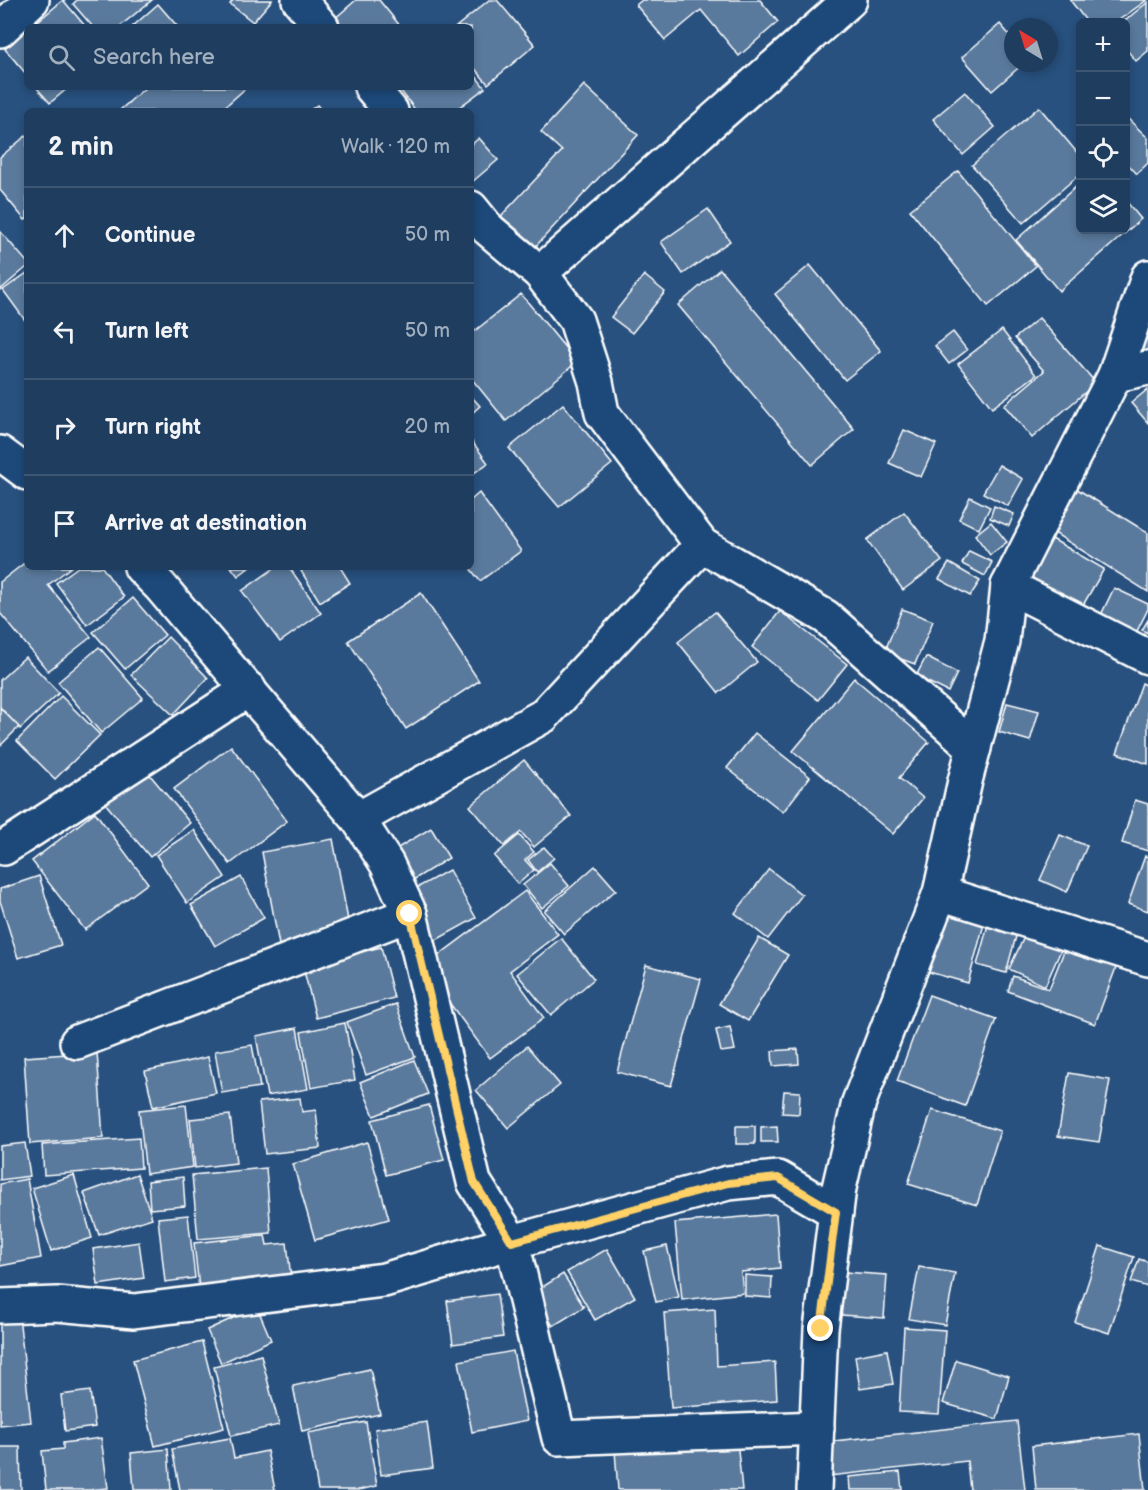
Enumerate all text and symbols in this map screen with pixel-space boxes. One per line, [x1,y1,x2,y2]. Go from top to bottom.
north arrow [1004,18,1058,72]
map controls [1076,18,1130,234]
button: + [1076,18,1130,72]
search box [24,24,474,90]
icon: search [45,41,78,74]
text: Search here [93,44,215,71]
button: − [1076,72,1130,126]
button: locate [1076,126,1130,180]
text: 2 min [48,132,114,163]
text: Walk · 120 m [341,135,450,159]
button: layers [1076,180,1130,234]
icon: ahead [48,219,81,252]
text: Continue [105,222,195,249]
text: 50 m [405,223,450,247]
icon: left [48,315,81,348]
text: Turn left [105,318,189,345]
text: 50 m [405,319,450,343]
icon: right [48,411,81,444]
text: Turn right [105,414,201,441]
text: 20 m [405,415,450,439]
icon: arrive [48,507,81,540]
text: Arrive at destination [105,510,307,537]
route start [396,900,422,926]
route end [807,1315,833,1341]

